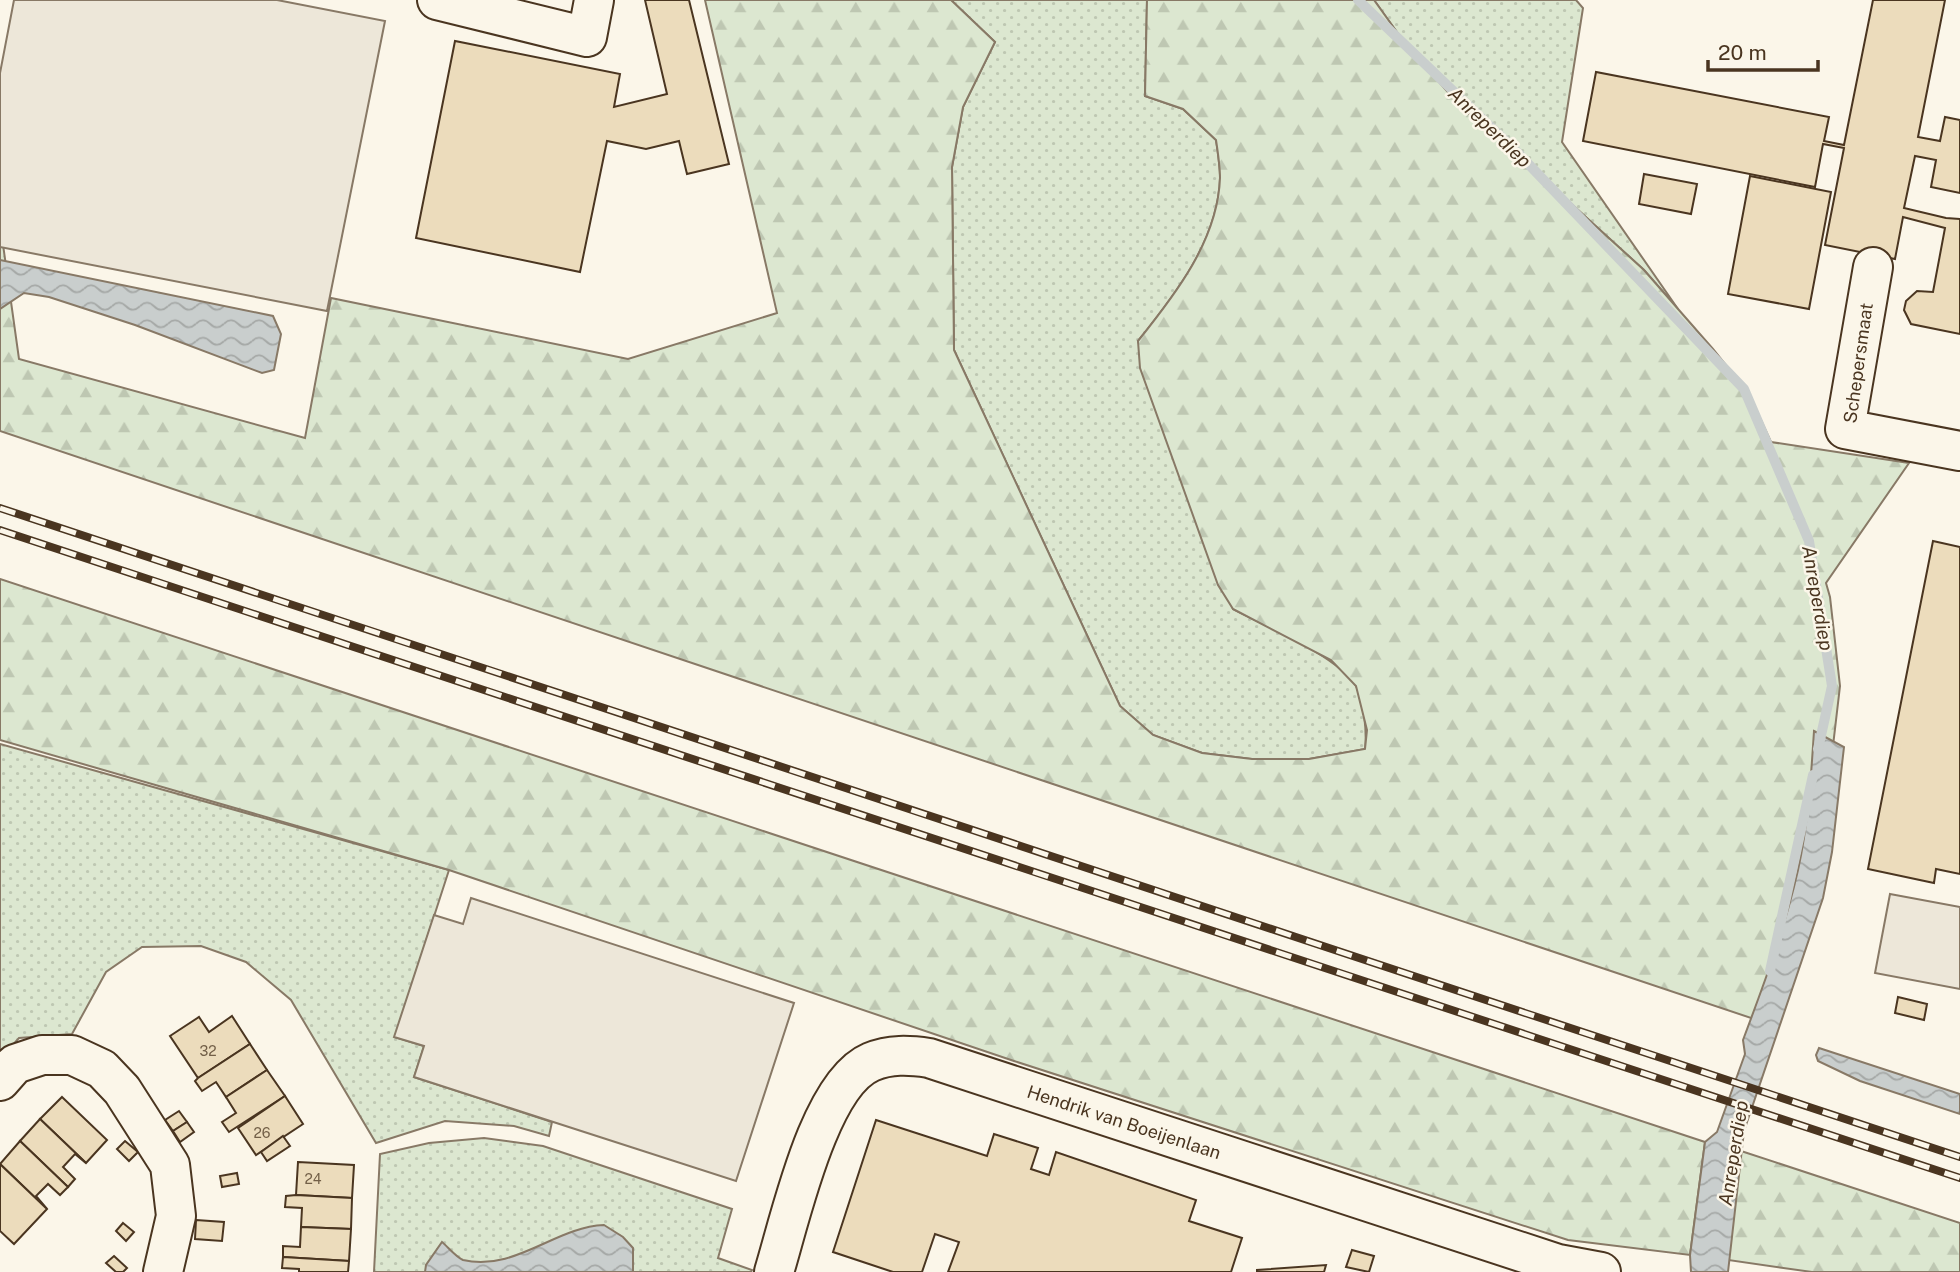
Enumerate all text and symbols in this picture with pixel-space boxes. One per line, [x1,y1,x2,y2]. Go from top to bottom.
scale bar [1708,28,1818,72]
text: 20 m [1718,40,1767,65]
water label: Anreperdiep [1444,82,1536,172]
street label: Schepersmaat [1839,301,1877,425]
water label: Anreperdiep [1798,544,1838,652]
house number: 32 [199,1043,217,1059]
street label: Hendrik van Boeijenlaan [1024,1081,1224,1163]
water label: Anreperdiep [1714,1099,1752,1207]
house number: 26 [253,1125,271,1141]
house number: 24 [304,1171,322,1187]

